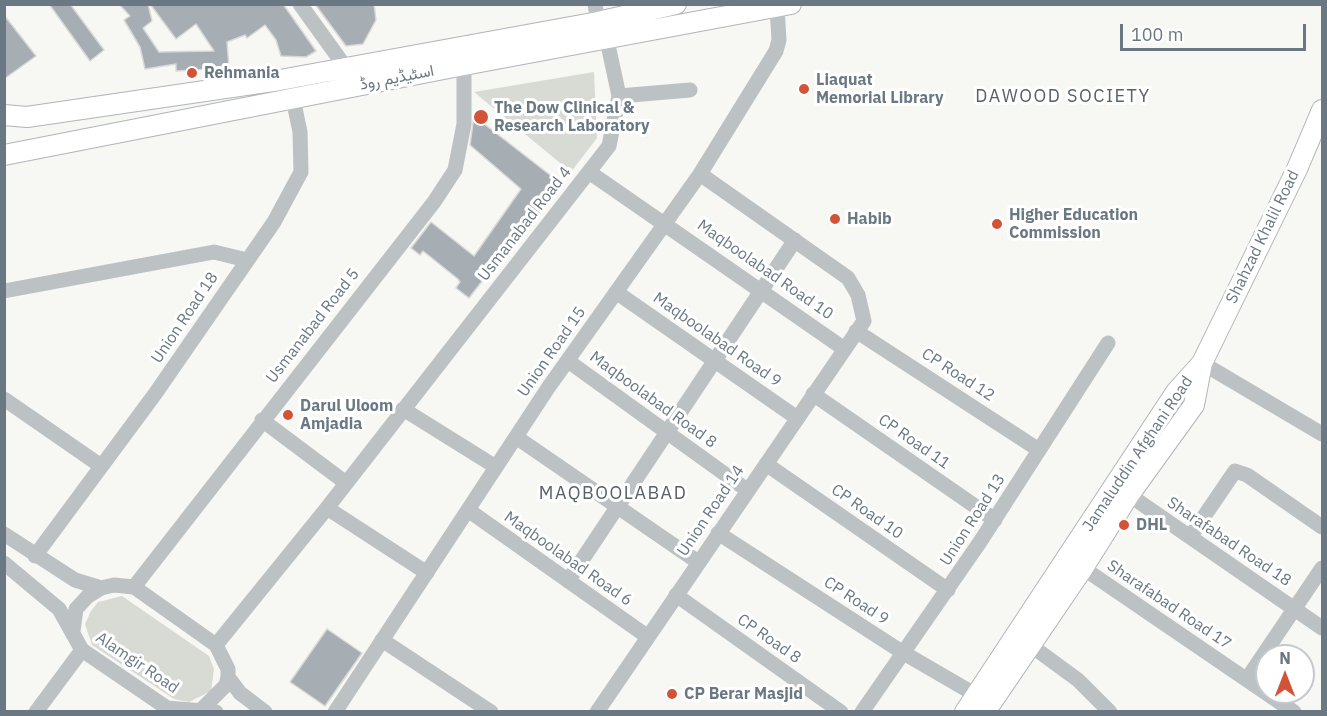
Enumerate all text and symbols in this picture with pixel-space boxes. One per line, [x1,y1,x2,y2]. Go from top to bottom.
scale bar [1123,12,1309,50]
text: 100 m [1131,23,1183,46]
street label: اسٹیڈیم روڈ [358,61,436,95]
place label: Rehmania [204,63,280,83]
marker: Rehmania [185,66,199,80]
place label: Liaquat Memorial Library [816,70,943,108]
marker: Liaquat Memorial Library [797,82,811,96]
district label: DAWOOD SOCIETY [975,86,1151,108]
place label: The Dow Clinical & Research Laboratory [494,98,650,136]
marker: The Dow Clinical & Research Laboratory [472,108,490,126]
street label: Usmanabad Road 4 [474,163,576,285]
street label: Shahzad Khalil Road [1222,167,1304,307]
place label: Higher Education Commission [1009,205,1138,243]
place label: Habib [847,209,892,229]
marker: Habib [828,212,842,226]
street label: Maqboolabad Road 10 [693,216,837,324]
marker: Higher Education Commission [990,217,1004,231]
street label: Usmanabad Road 5 [262,265,364,387]
street label: Union Road 18 [148,269,222,367]
street label: Maqboolabad Road 9 [649,289,785,391]
street label: Union Road 15 [514,303,590,401]
street label: CP Road 12 [918,344,998,406]
street label: Maqboolabad Road 8 [586,348,720,452]
street label: Jamaluddin Afghani Road [1079,373,1197,535]
place label: Darul Uloom Amjadia [300,396,393,434]
marker: Darul Uloom Amjadia [281,408,295,422]
street label: CP Road 11 [874,410,954,474]
street label: Union Road 14 [674,462,748,560]
street label: Union Road 13 [936,471,1010,569]
street label: CP Road 10 [827,480,907,544]
district label: MAQBOOLABAD [539,483,687,505]
street label: Sharafabad Road 18 [1163,493,1295,591]
street label: Maqboolabad Road 6 [500,508,636,610]
place label: DHL [1136,515,1167,535]
marker: DHL [1117,518,1131,532]
street label: Sharafabad Road 17 [1103,556,1235,654]
street label: CP Road 9 [820,573,892,629]
street label: CP Road 8 [733,610,805,668]
street label: Alamgir Road [92,628,182,698]
north arrow [1255,644,1315,704]
text: N [1279,648,1291,668]
place label: CP Berar Masjid [684,684,803,704]
marker: CP Berar Masjid [665,687,679,701]

